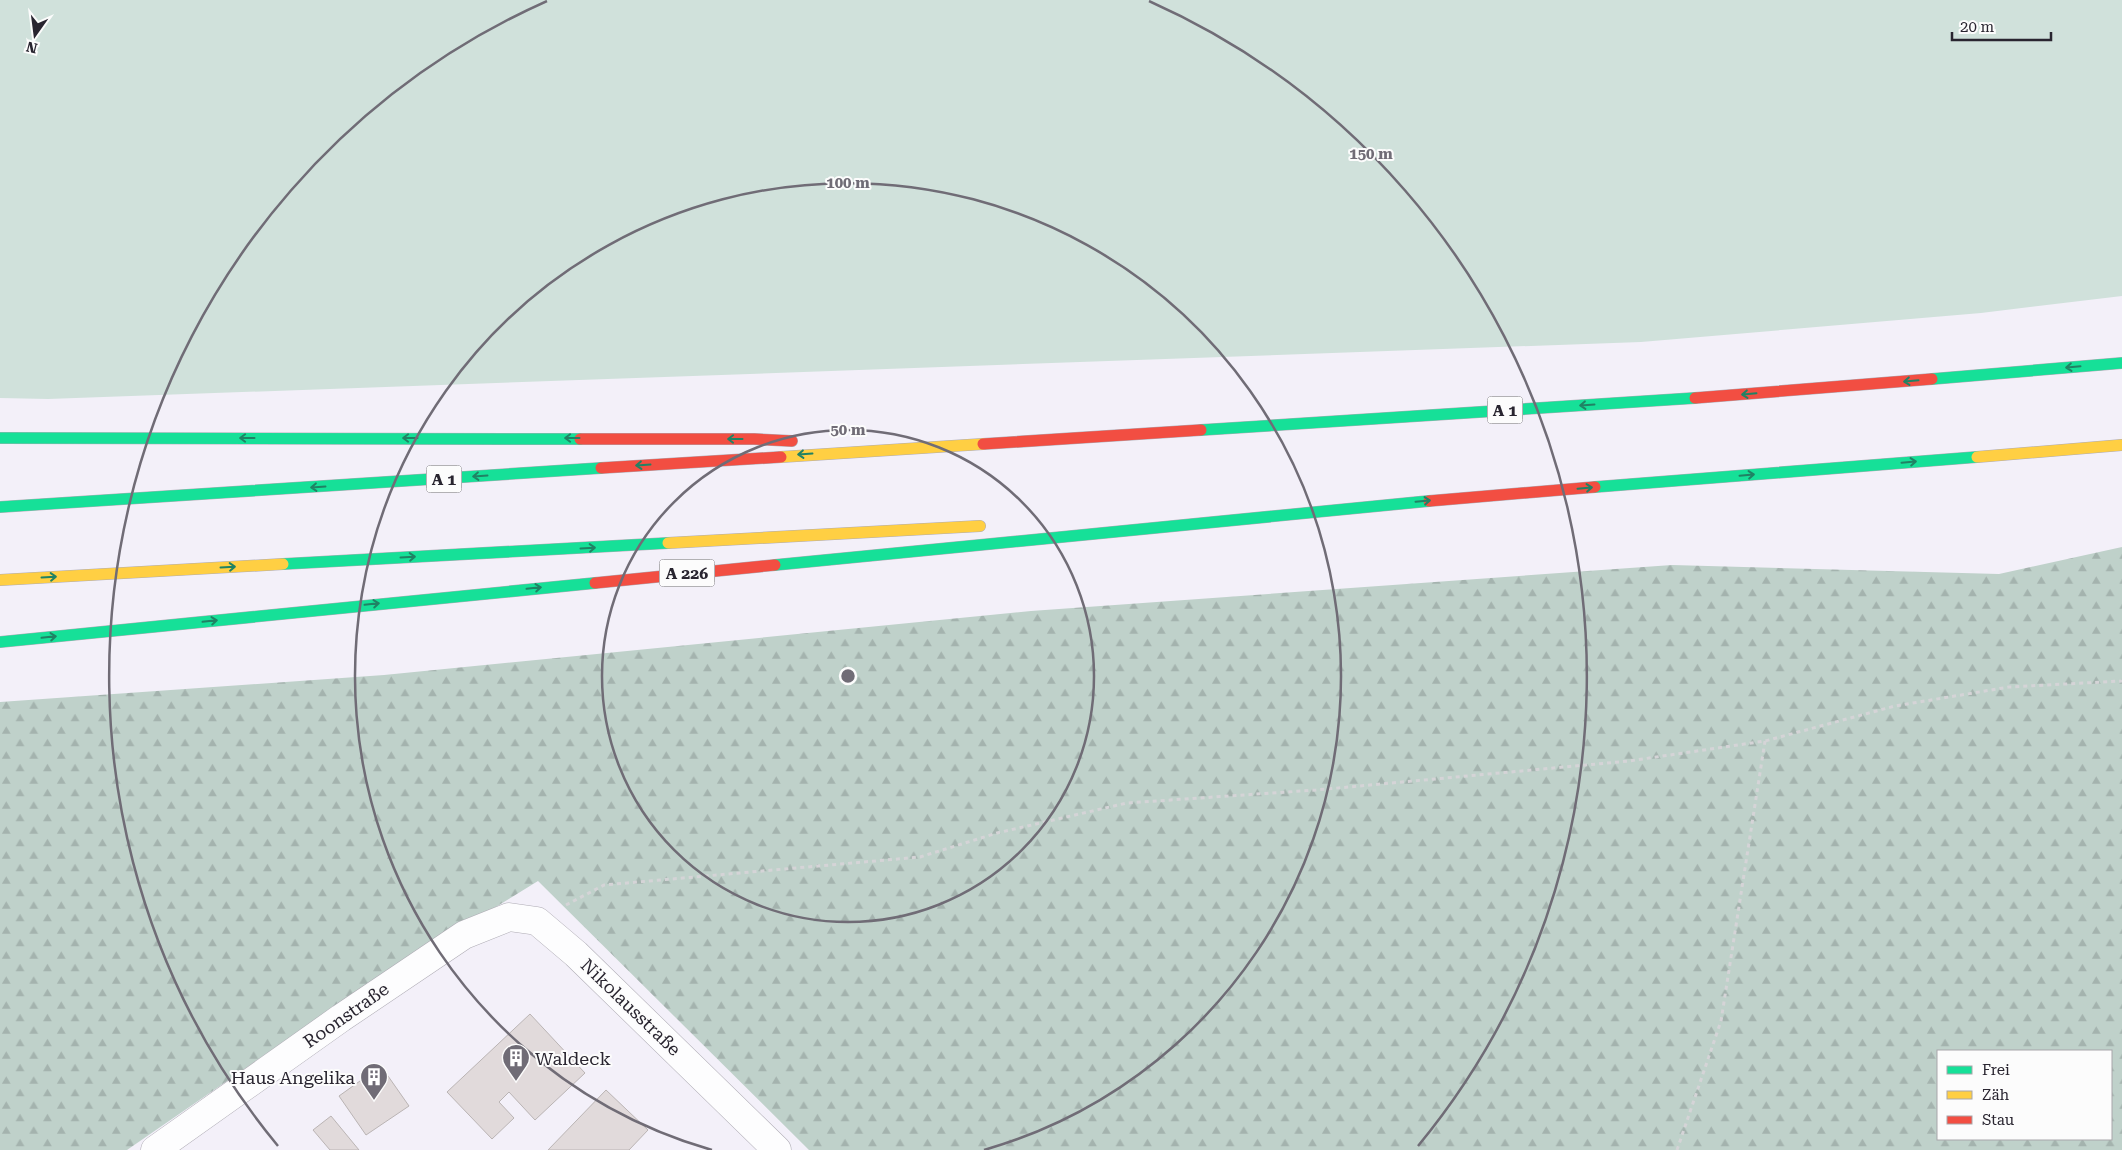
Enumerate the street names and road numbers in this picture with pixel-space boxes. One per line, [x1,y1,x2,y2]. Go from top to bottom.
road number: A 1 [1488,396,1522,424]
road number: A 1 [426,466,462,492]
road number: A 226 [660,560,714,586]
street label: Nikolausstraße [577,954,685,1060]
street label: Roonstraße [299,978,393,1052]

